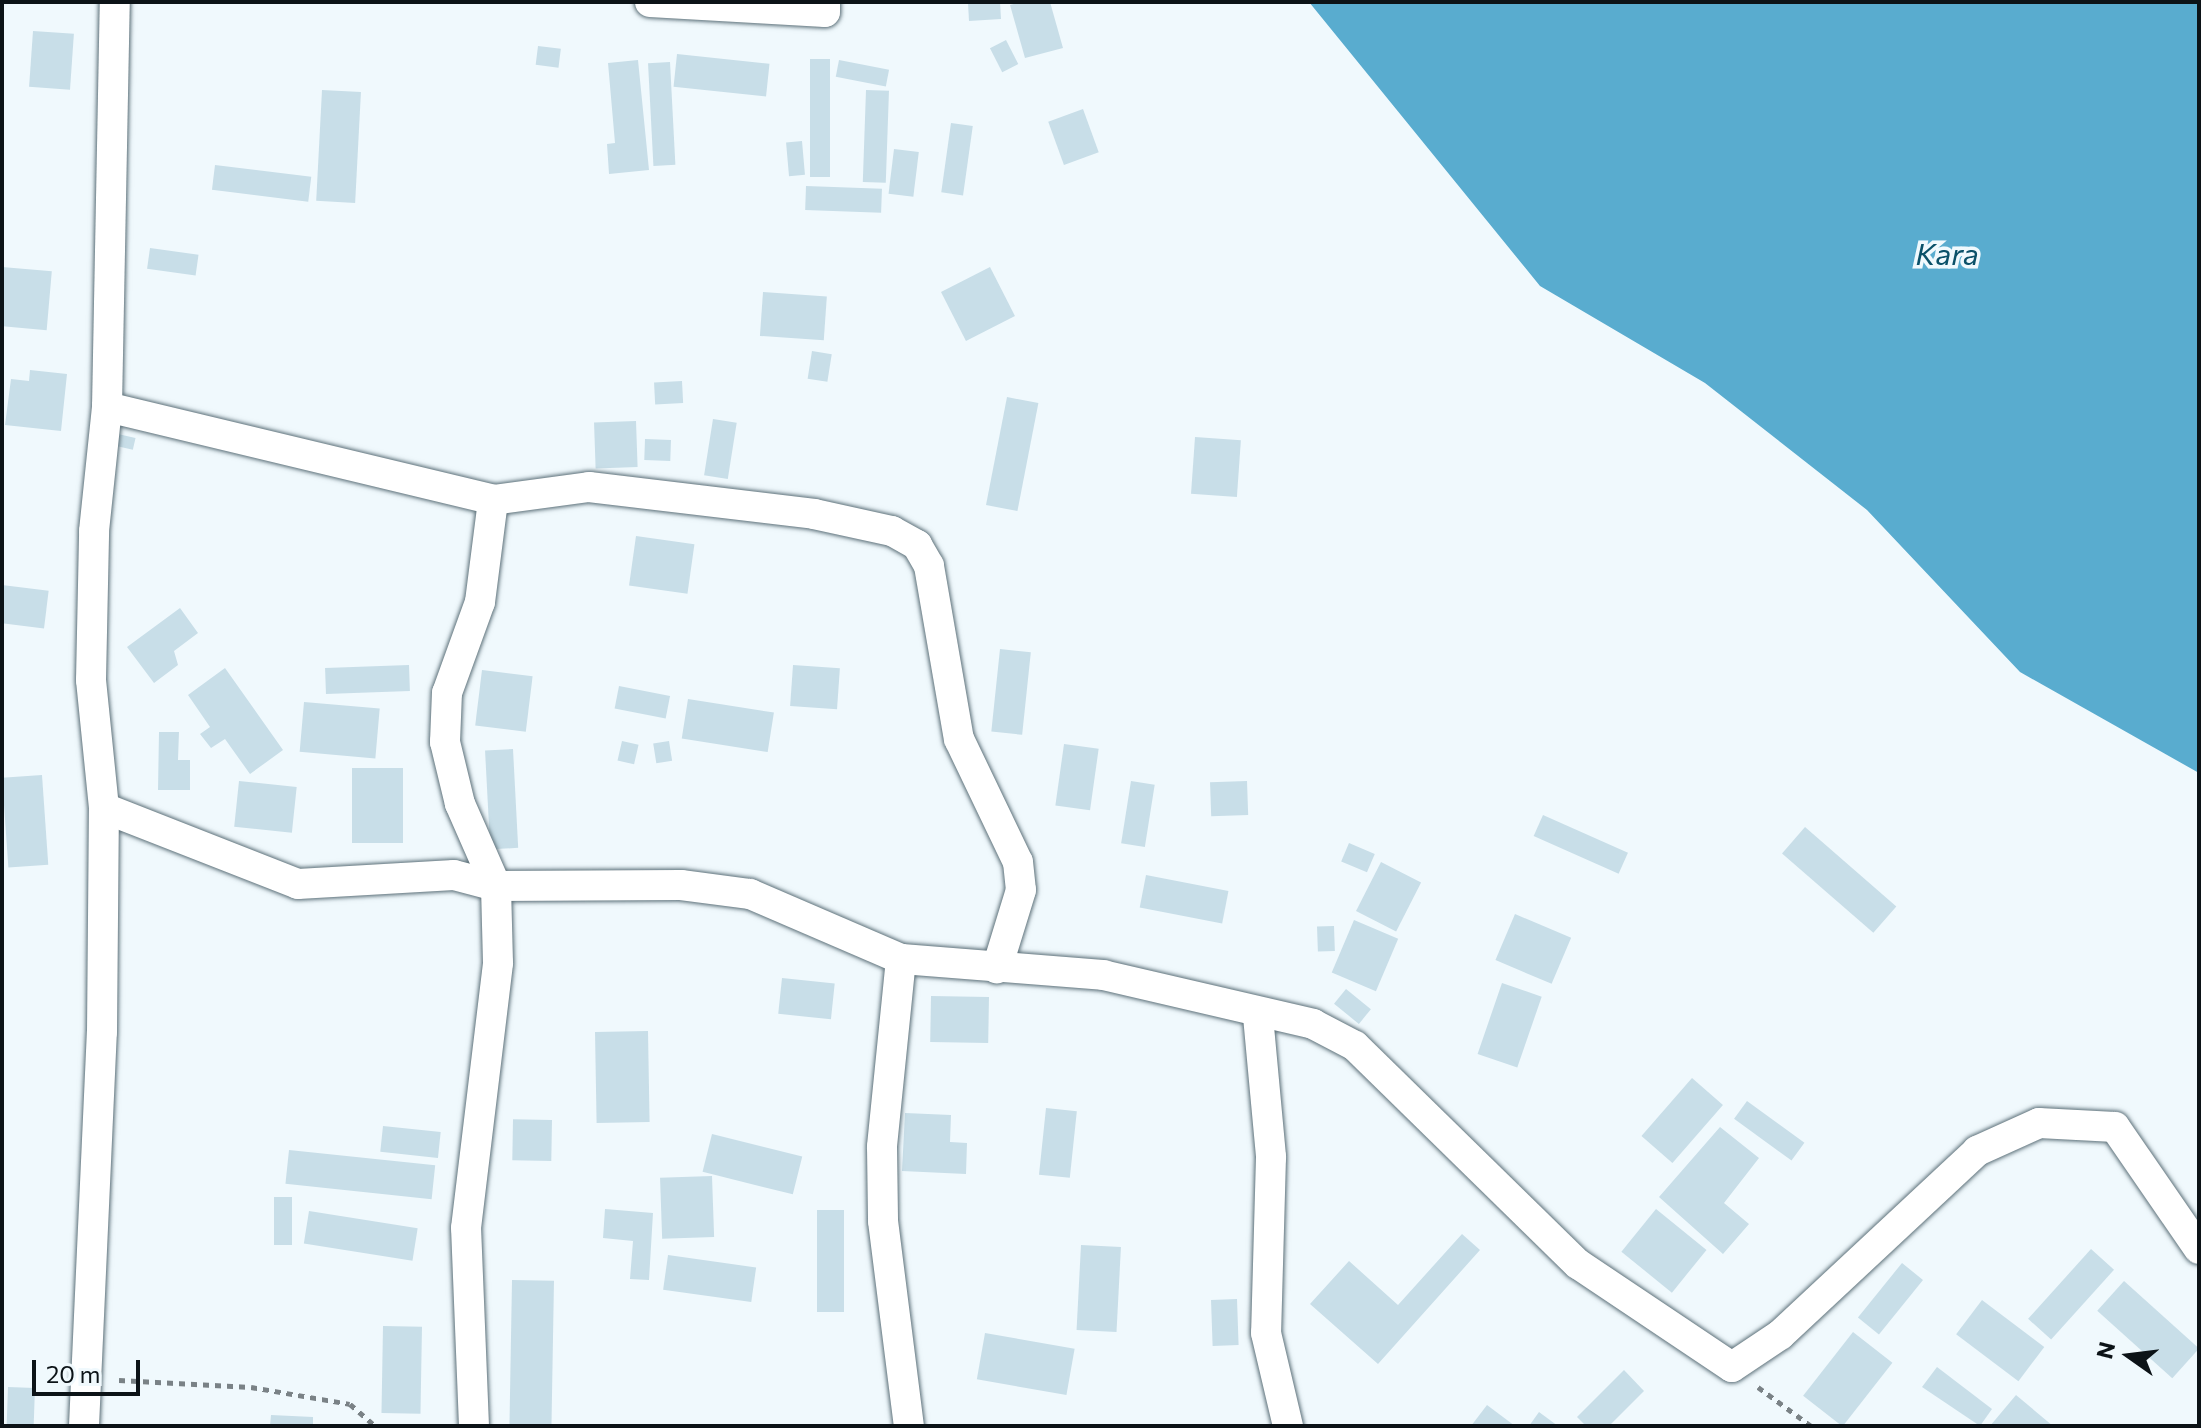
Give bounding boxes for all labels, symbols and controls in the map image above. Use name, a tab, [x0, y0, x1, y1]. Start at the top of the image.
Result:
water label: Kara	[1915, 235, 1979, 271]
north arrow	[2089, 1316, 2169, 1396]
text: N	[2090, 1339, 2120, 1361]
scale bar	[36, 1344, 144, 1394]
text: 20 m	[46, 1359, 100, 1388]

